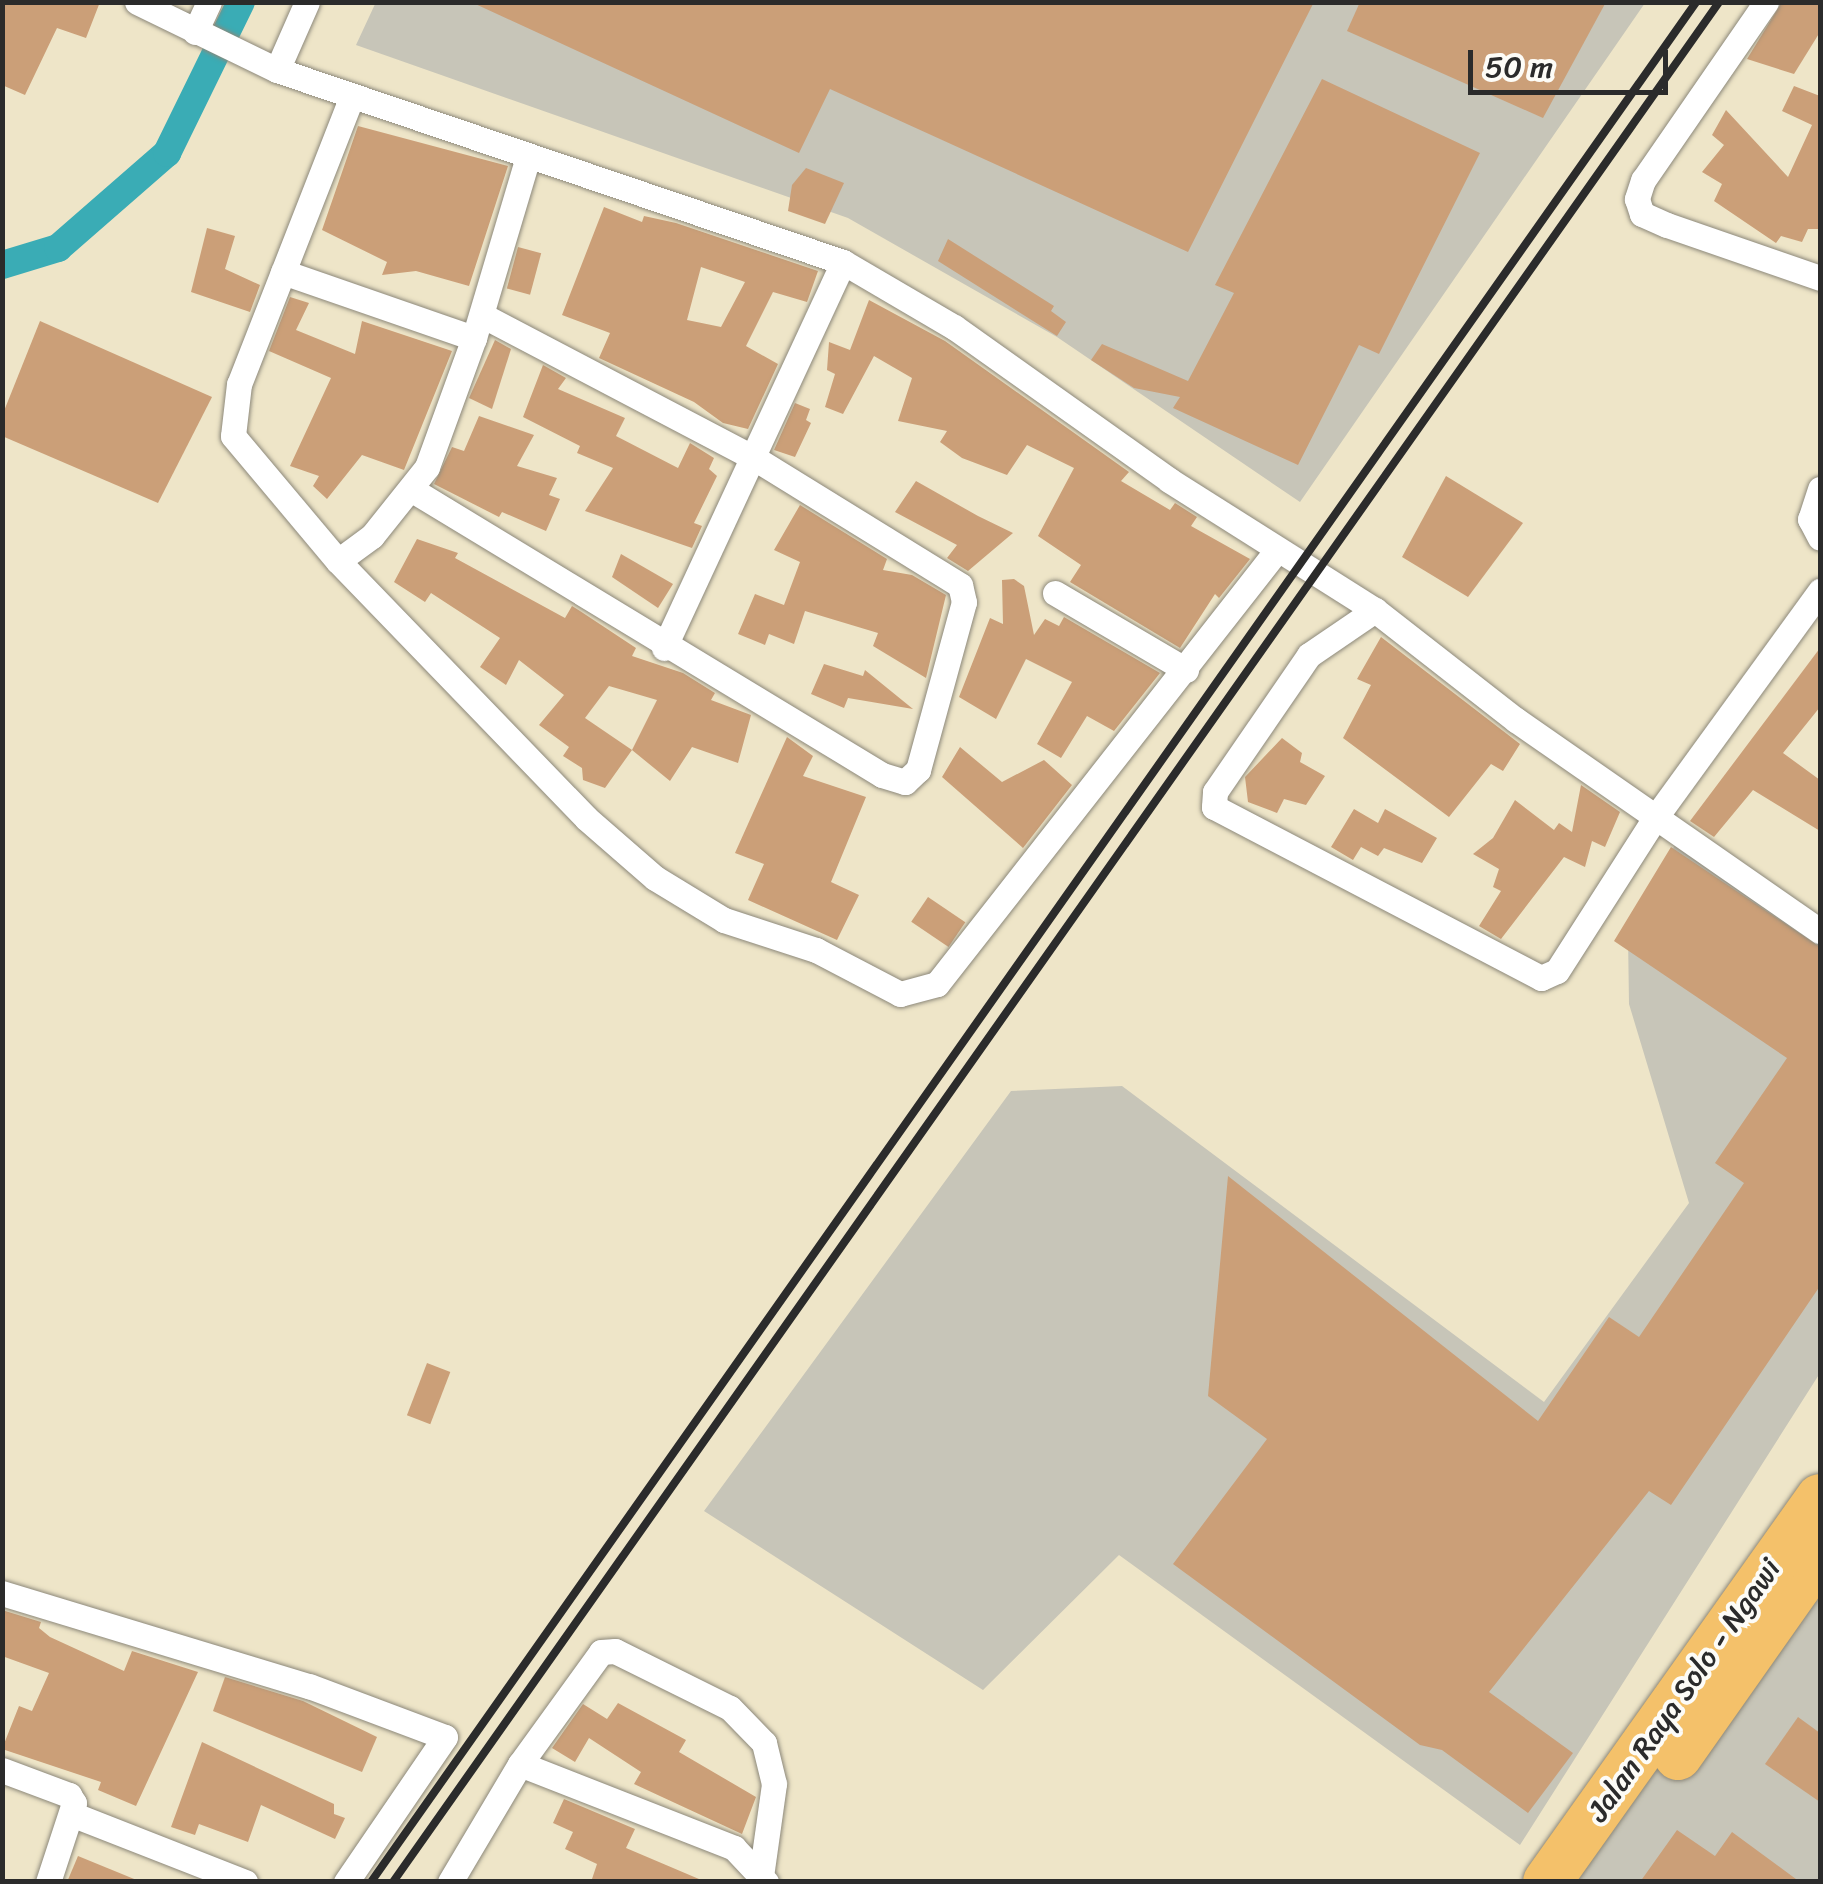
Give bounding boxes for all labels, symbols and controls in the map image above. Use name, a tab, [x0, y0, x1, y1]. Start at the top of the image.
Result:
scale bar	[1473, 30, 1673, 92]
text: 50 m	[1485, 40, 1553, 94]
street label: Jalan Raya Solo - Ngawi	[1579, 1550, 1789, 1830]

